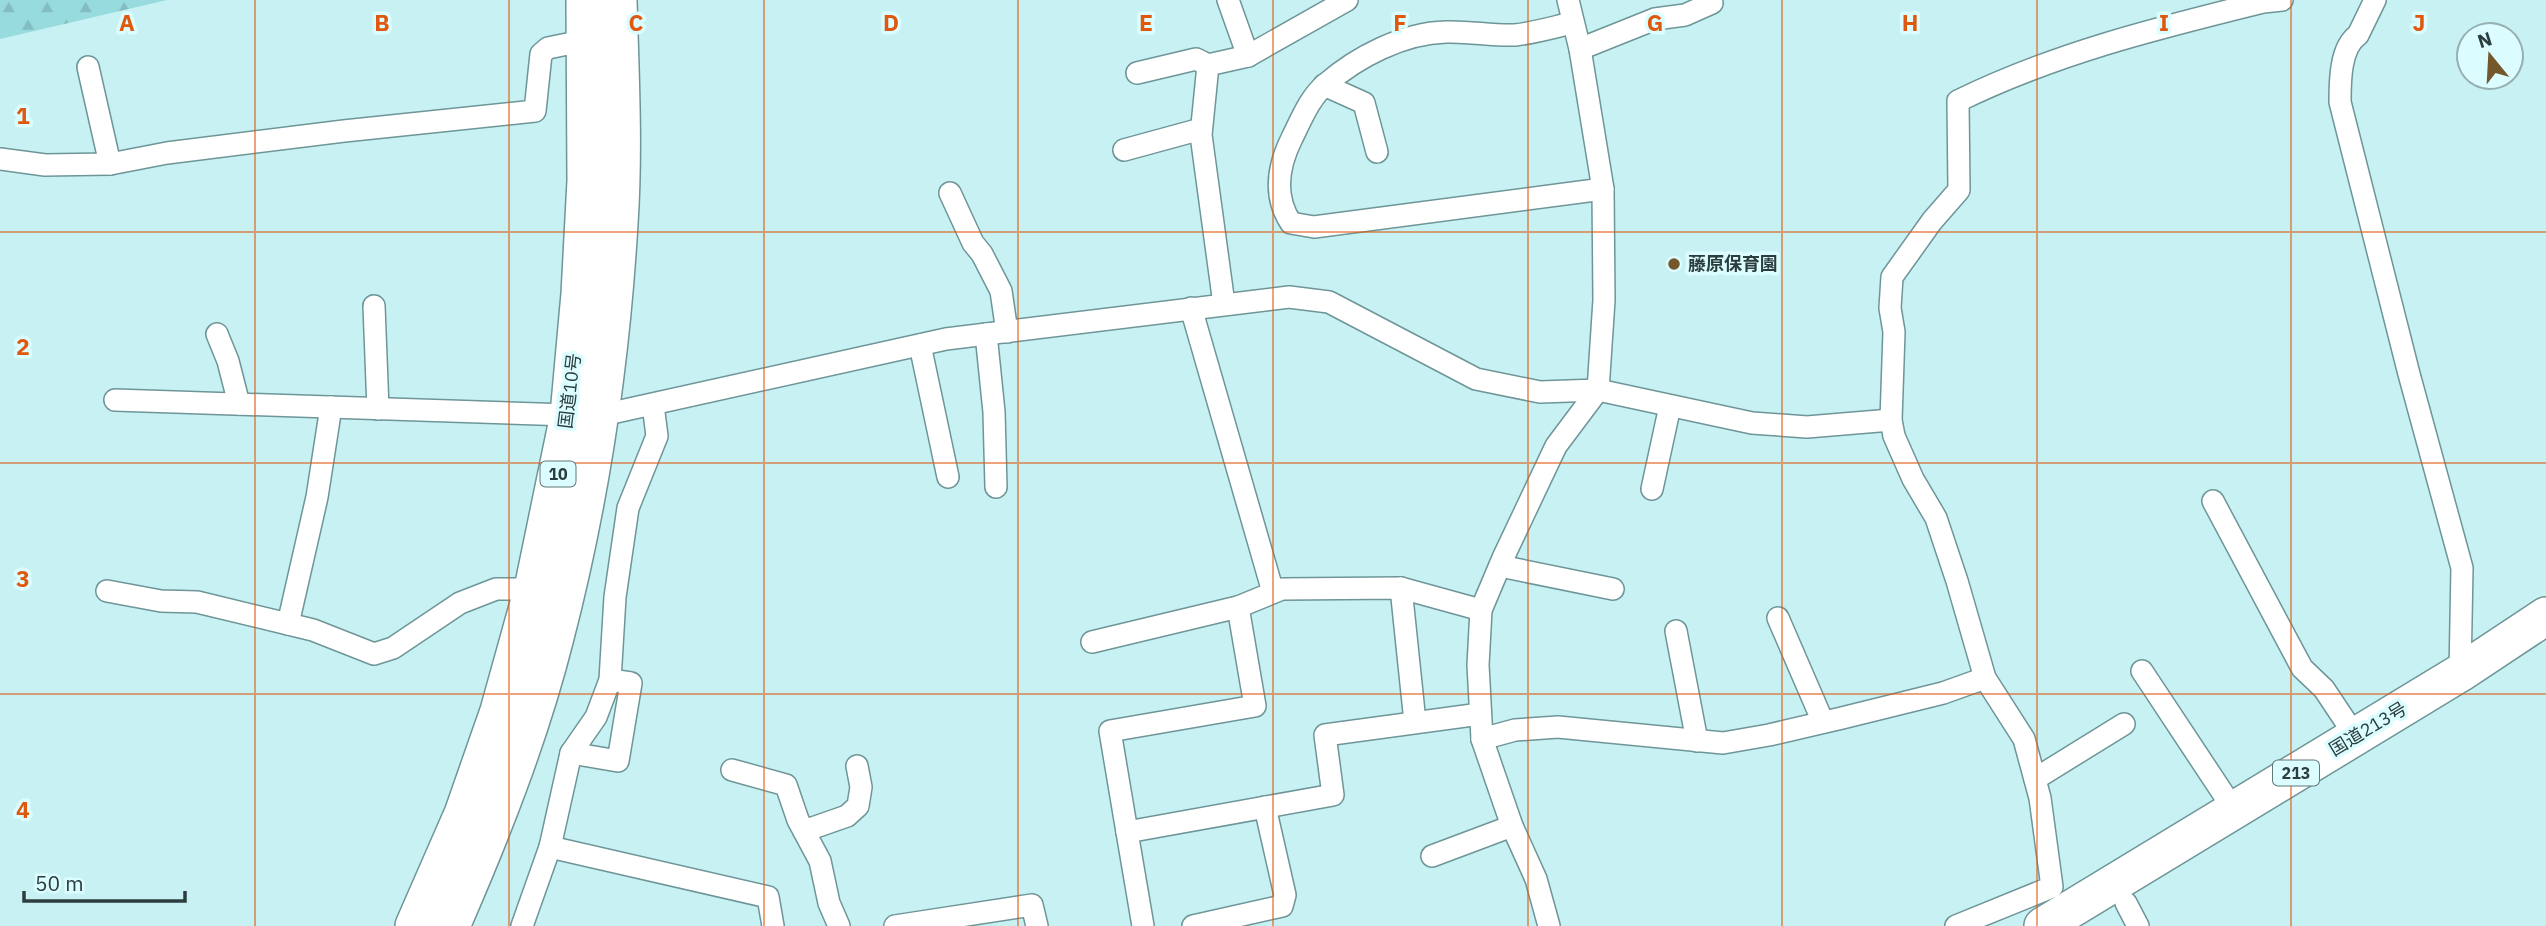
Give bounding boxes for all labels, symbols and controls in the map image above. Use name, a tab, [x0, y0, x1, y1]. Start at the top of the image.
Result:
text: A	[119, 7, 135, 37]
text: B	[374, 7, 390, 37]
text: C	[629, 7, 644, 37]
text: D	[883, 7, 899, 37]
text: E	[1139, 7, 1153, 37]
text: F	[1393, 7, 1407, 37]
text: G	[1647, 7, 1663, 37]
text: H	[1902, 7, 1918, 37]
text: I	[2159, 7, 2169, 37]
text: J	[2413, 7, 2425, 37]
north arrow	[2455, 21, 2525, 91]
text: N	[2474, 26, 2495, 53]
text: 1	[16, 100, 30, 130]
place label: 藤原保育園	[1688, 252, 1778, 275]
marker: 藤原保育園	[1666, 256, 1682, 272]
text: 2	[16, 331, 30, 361]
street label: 国道10号	[553, 352, 586, 430]
road number: 10	[540, 461, 576, 486]
text: 3	[16, 563, 30, 593]
street label: 国道213号	[2325, 696, 2411, 761]
road number: 213	[2273, 760, 2319, 786]
text: 4	[16, 794, 30, 824]
scale bar	[24, 860, 186, 904]
text: 50 m	[35, 869, 84, 897]

